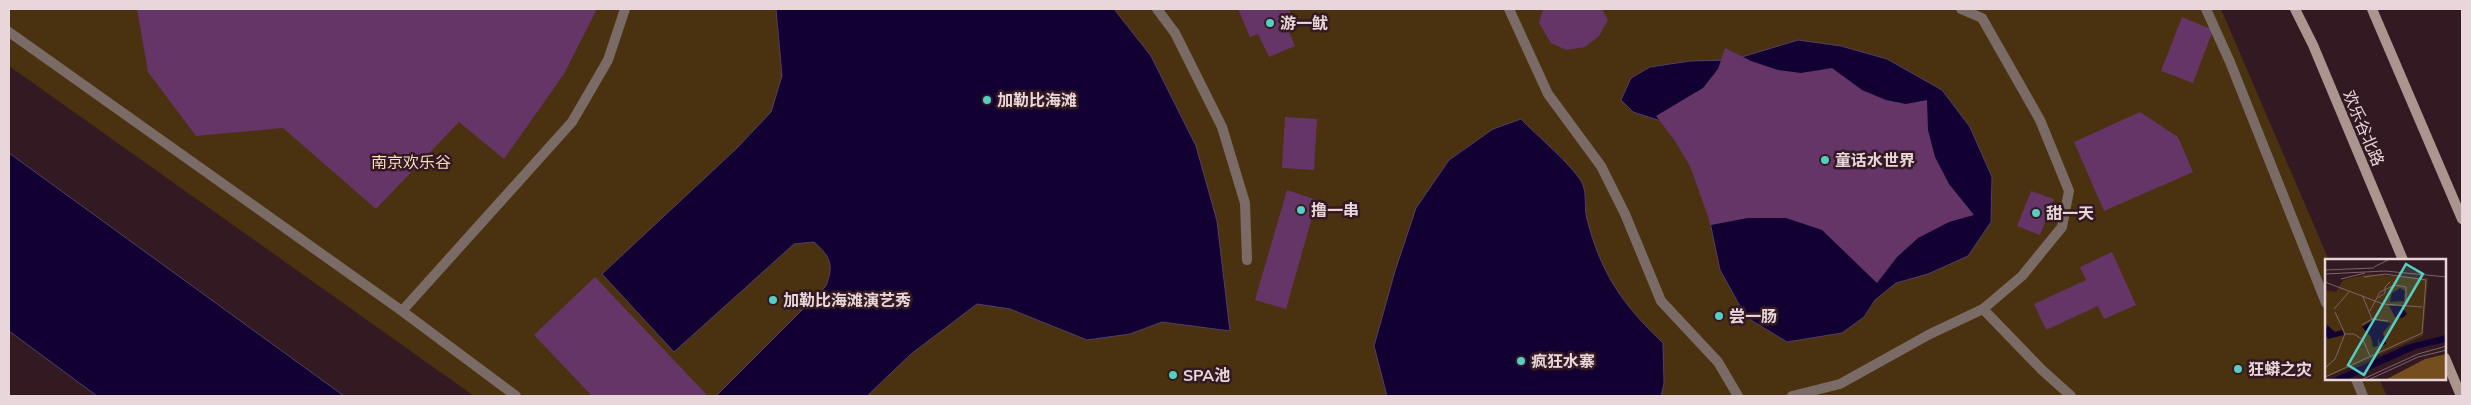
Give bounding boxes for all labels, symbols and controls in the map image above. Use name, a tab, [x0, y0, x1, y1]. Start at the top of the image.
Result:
place label: 游一鱿	[1280, 13, 1328, 35]
marker: 游一鱿	[1264, 17, 1276, 29]
street label: 欢乐谷北路	[2337, 87, 2389, 170]
place label: 加勒比海滩	[997, 90, 1077, 112]
marker: 加勒比海滩	[981, 94, 993, 106]
place label: 童话水世界	[1835, 150, 1915, 172]
park label: 南京欢乐谷	[371, 152, 451, 174]
marker: 童话水世界	[1819, 154, 1831, 166]
place label: 撸一串	[1311, 200, 1359, 222]
place label: 甜一天	[2046, 203, 2094, 225]
marker: 撸一串	[1295, 204, 1307, 216]
marker: 甜一天	[2030, 207, 2042, 219]
inset map	[2325, 259, 2446, 380]
place label: 加勒比海滩演艺秀	[783, 290, 911, 312]
marker: 加勒比海滩演艺秀	[767, 294, 779, 306]
place label: 尝一肠	[1729, 306, 1777, 328]
marker: 尝一肠	[1713, 310, 1725, 322]
place label: 疯狂水寨	[1531, 351, 1595, 373]
marker: 疯狂水寨	[1515, 355, 1527, 367]
place label: 狂蟒之灾	[2248, 359, 2312, 381]
marker: 狂蟒之灾	[2232, 363, 2244, 375]
place label: SPA池	[1183, 365, 1230, 387]
marker: SPA池	[1167, 369, 1179, 381]

